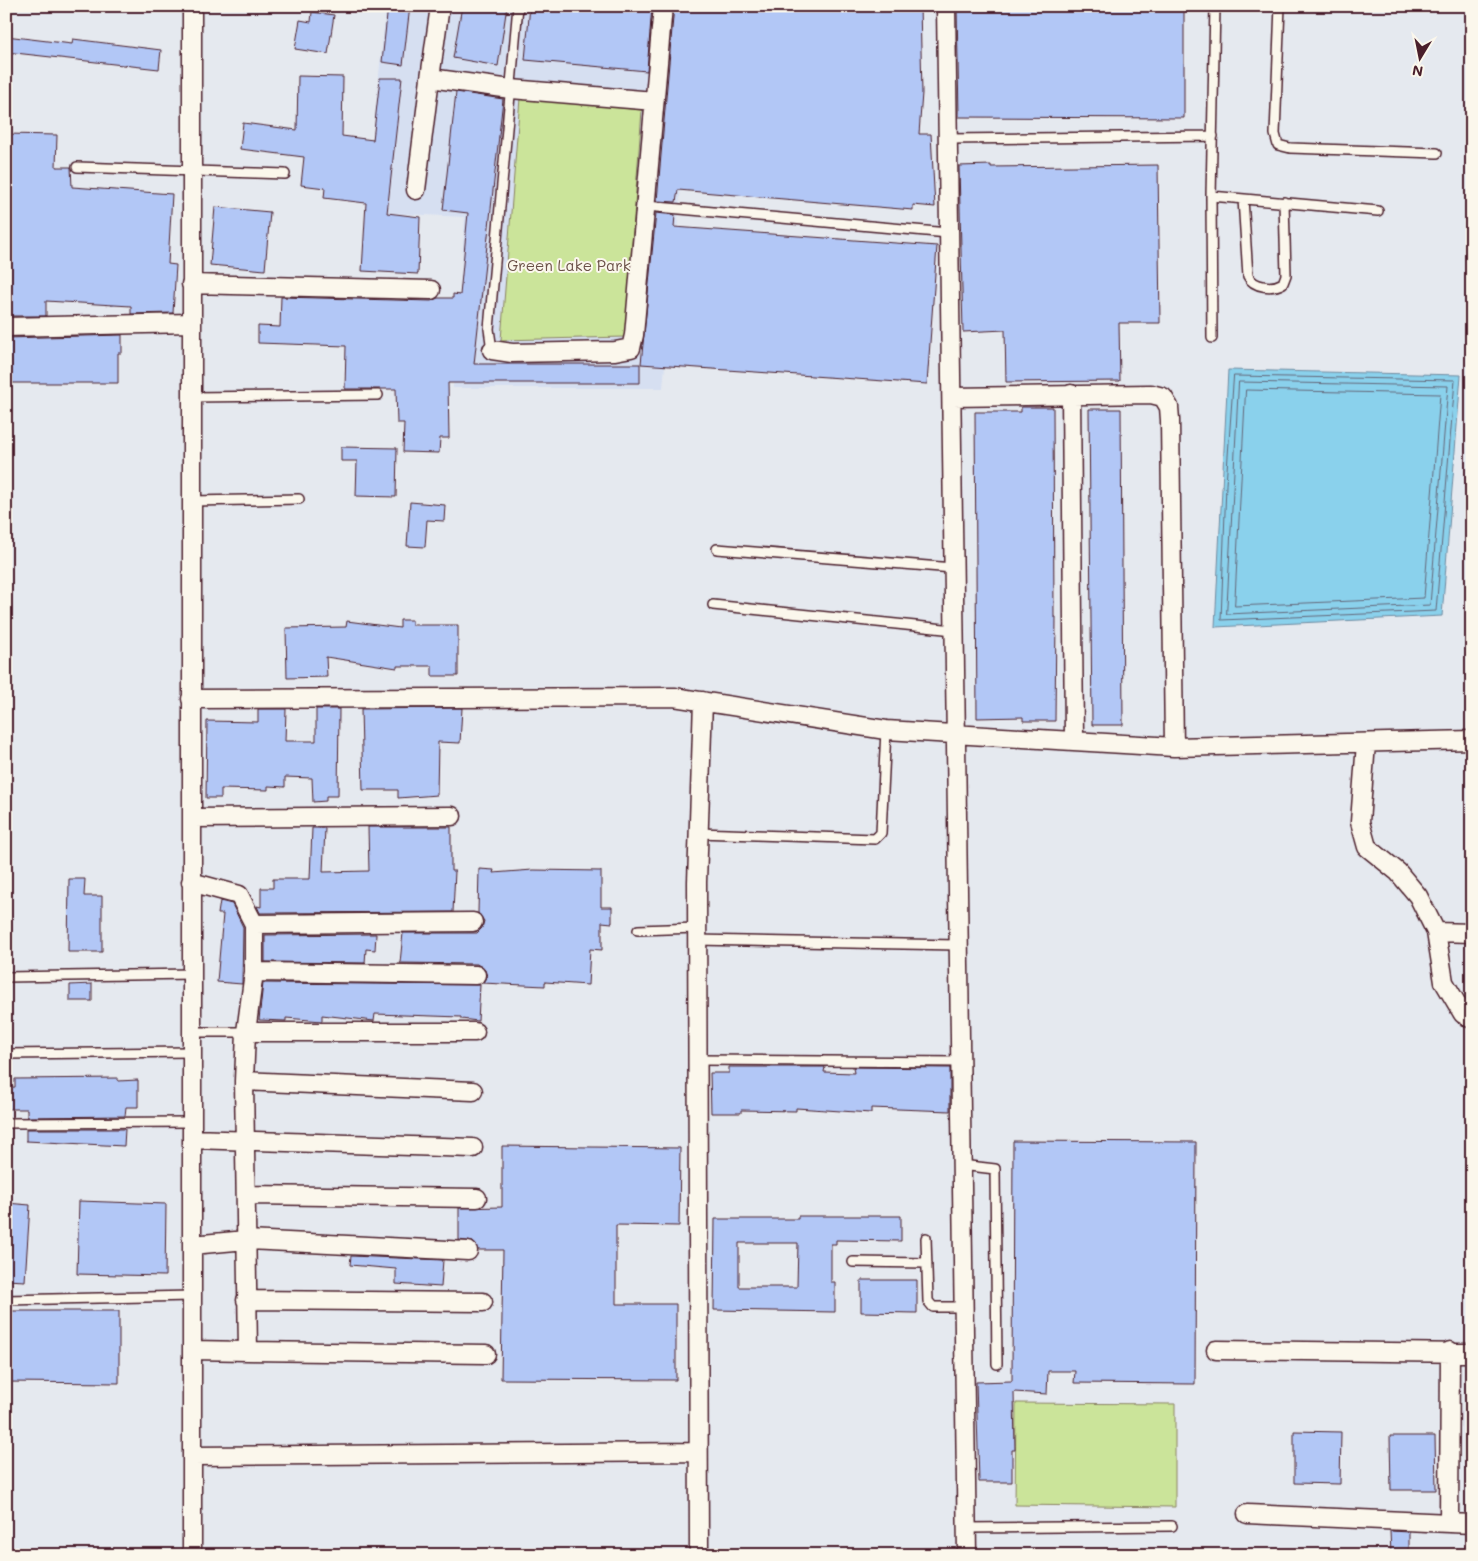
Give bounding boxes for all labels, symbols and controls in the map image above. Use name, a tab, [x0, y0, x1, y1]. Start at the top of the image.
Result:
north arrow	[1396, 32, 1446, 82]
text: N	[1411, 61, 1425, 82]
park label: Green Lake Park	[507, 255, 631, 275]

